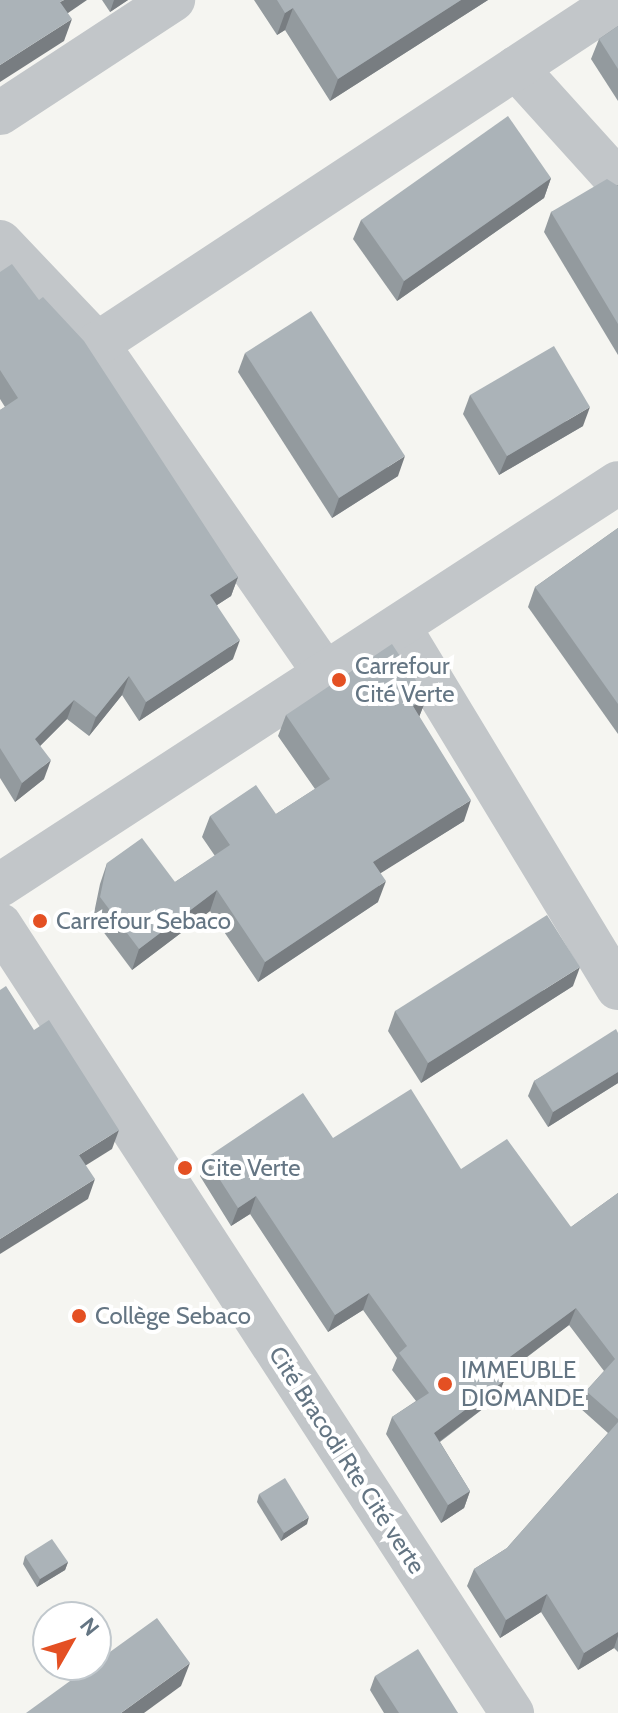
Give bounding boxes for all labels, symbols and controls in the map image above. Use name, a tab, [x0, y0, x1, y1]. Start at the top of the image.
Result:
place label: Carrefour Cité Verte	[355, 652, 455, 708]
marker: Carrefour Cité Verte	[330, 671, 348, 689]
place label: Carrefour Sebaco	[56, 907, 231, 935]
marker: Carrefour Sebaco	[31, 912, 49, 930]
place label: Cite Verte	[201, 1154, 301, 1182]
marker: Cite Verte	[176, 1159, 194, 1177]
place label: Collège Sebaco	[95, 1302, 251, 1330]
marker: Collège Sebaco	[70, 1307, 88, 1325]
street label: Cité Bracodi Rte Cité verte	[263, 1341, 431, 1579]
place label: IMMEUBLE DIOMANDE	[461, 1356, 585, 1412]
marker: IMMEUBLE DIOMANDE	[436, 1375, 454, 1393]
north arrow	[32, 1601, 112, 1681]
text: N	[74, 1612, 105, 1641]

